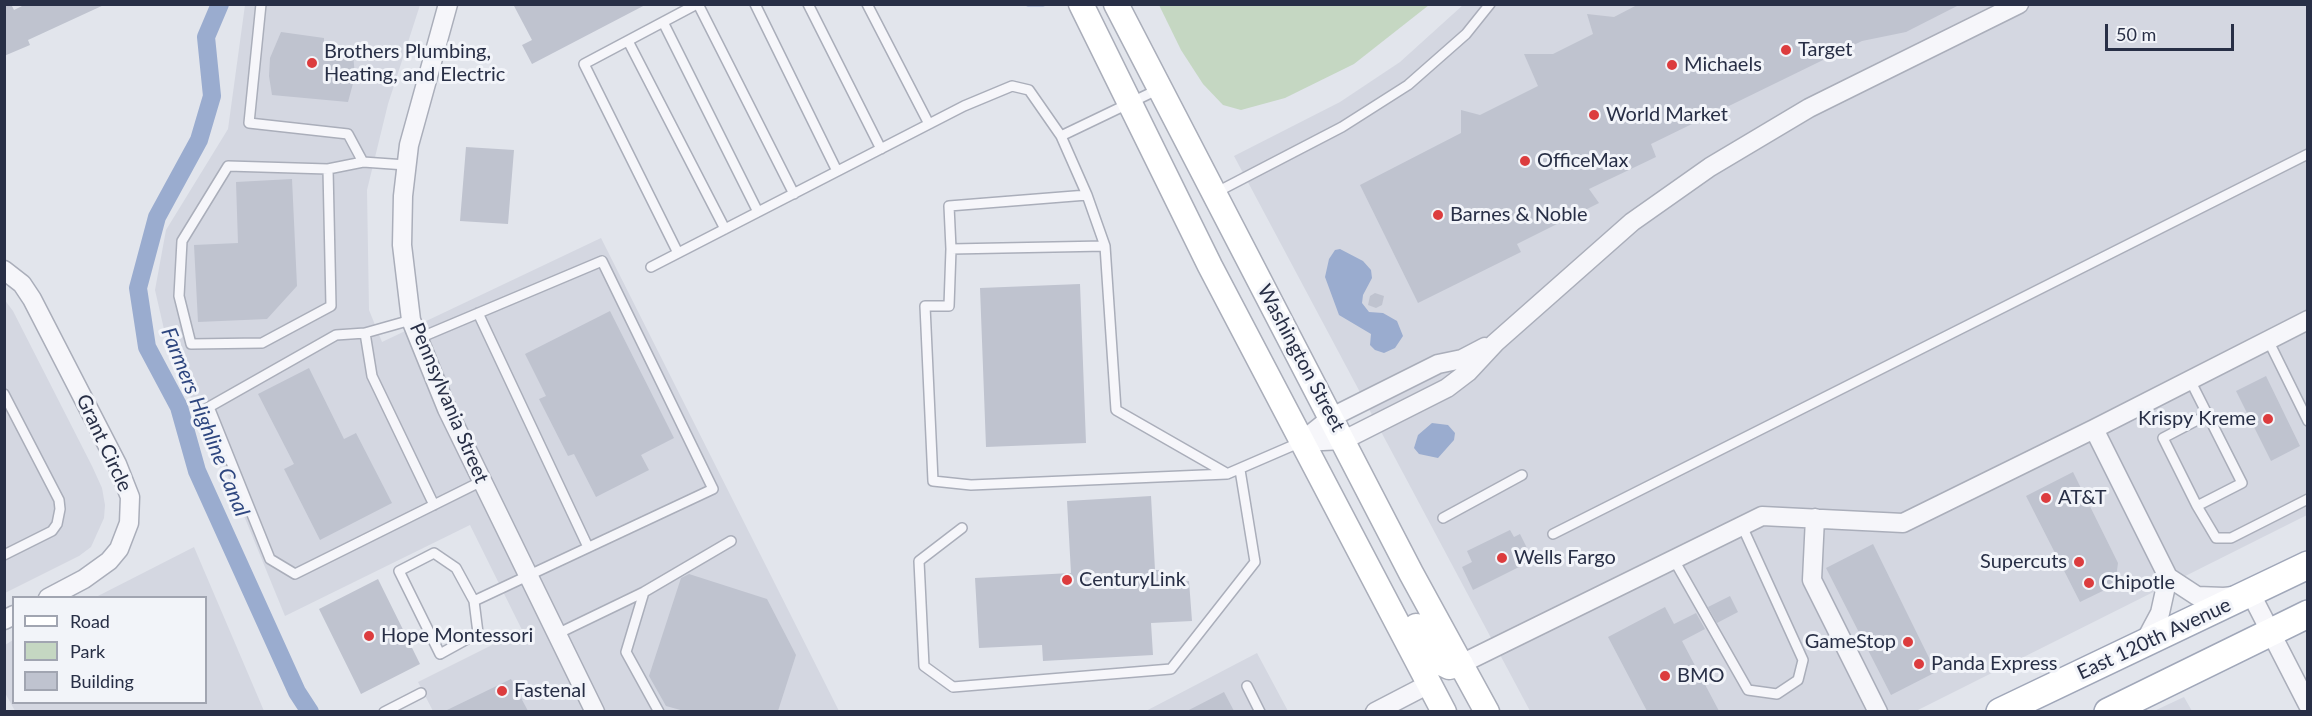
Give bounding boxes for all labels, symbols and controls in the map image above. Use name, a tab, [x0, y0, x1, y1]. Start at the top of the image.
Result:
scale bar	[2108, 12, 2237, 50]
text: 50 m	[2116, 23, 2156, 45]
place label: Target	[1798, 38, 1852, 62]
place label: Brothers Plumbing, Heating, and Electric	[324, 40, 505, 87]
marker: Target	[1779, 43, 1793, 57]
place label: Michaels	[1684, 53, 1762, 77]
marker: Brothers Plumbing, Heating, and Electric	[305, 56, 319, 70]
marker: Michaels	[1665, 58, 1679, 72]
place label: World Market	[1606, 103, 1728, 127]
marker: World Market	[1587, 108, 1601, 122]
place label: OfficeMax	[1537, 149, 1628, 173]
marker: OfficeMax	[1518, 154, 1532, 168]
place label: Barnes & Noble	[1450, 203, 1588, 227]
marker: Barnes & Noble	[1431, 208, 1445, 222]
street label: Washington Street	[1252, 280, 1350, 436]
street label: Pennsylvania Street	[404, 319, 494, 487]
water label: Farmers Highline Canal	[156, 324, 254, 520]
street label: Grant Circle	[71, 390, 137, 496]
place label: Krispy Kreme	[2138, 407, 2256, 431]
marker: Krispy Kreme	[2261, 412, 2275, 426]
place label: AT&T	[2058, 486, 2106, 510]
marker: AT&T	[2039, 491, 2053, 505]
place label: Wells Fargo	[1514, 546, 1616, 570]
place label: Supercuts	[1980, 550, 2067, 574]
marker: Wells Fargo	[1495, 551, 1509, 565]
marker: Supercuts	[2072, 555, 2086, 569]
place label: CenturyLink	[1079, 568, 1186, 592]
place label: Chipotle	[2101, 571, 2175, 595]
marker: CenturyLink	[1060, 573, 1074, 587]
marker: Chipotle	[2082, 576, 2096, 590]
street label: East 120th Avenue	[2073, 593, 2235, 685]
legend	[12, 596, 207, 704]
text: Road	[70, 610, 110, 632]
place label: Hope Montessori	[381, 624, 533, 648]
marker: Hope Montessori	[362, 629, 376, 643]
place label: GameStop	[1805, 630, 1896, 654]
marker: GameStop	[1901, 635, 1915, 649]
text: Park	[70, 640, 105, 662]
place label: Panda Express	[1931, 652, 2058, 676]
marker: Panda Express	[1912, 657, 1926, 671]
place label: BMO	[1677, 664, 1725, 688]
marker: BMO	[1658, 669, 1672, 683]
text: Building	[70, 670, 134, 692]
place label: Fastenal	[514, 679, 586, 703]
marker: Fastenal	[495, 684, 509, 698]

